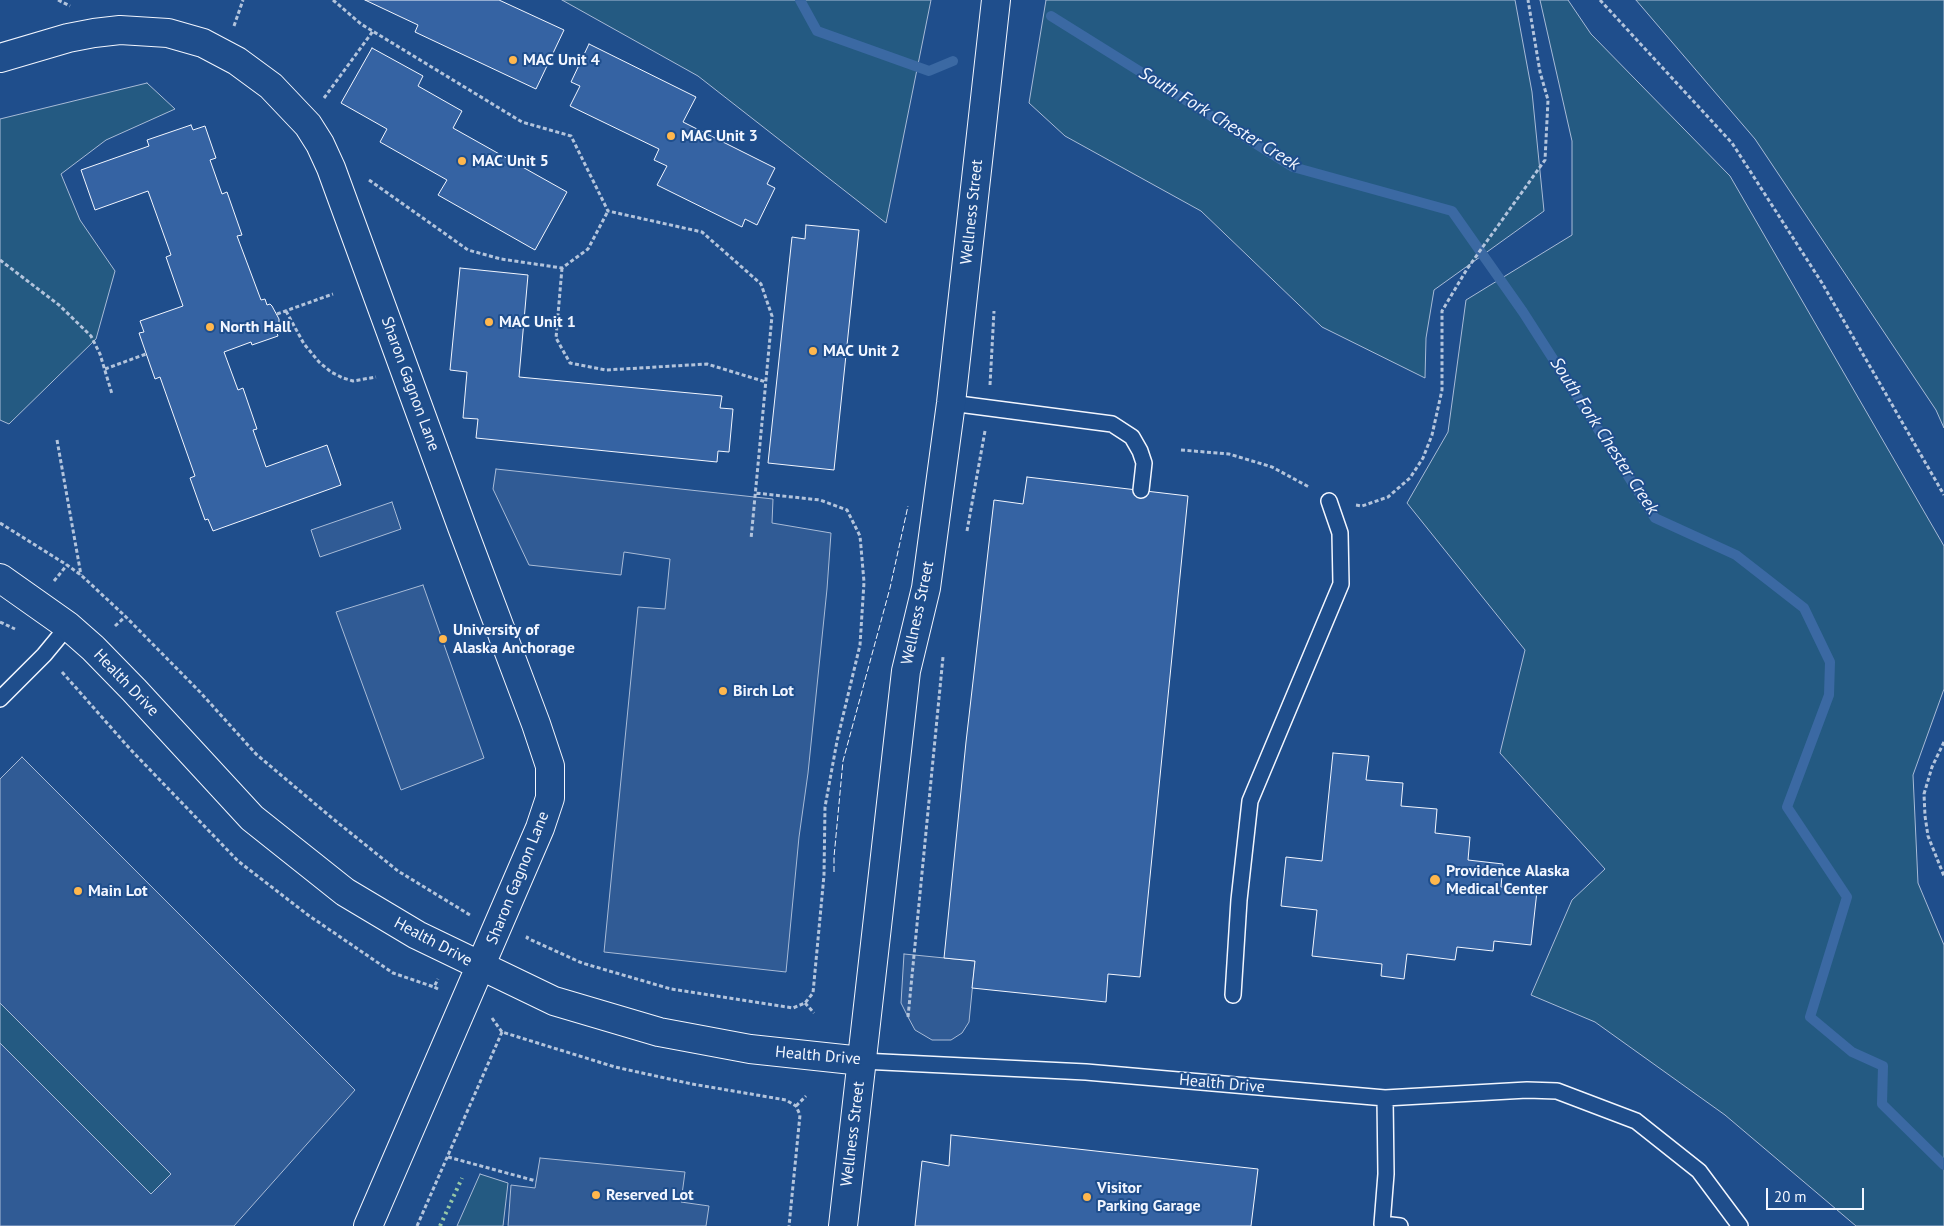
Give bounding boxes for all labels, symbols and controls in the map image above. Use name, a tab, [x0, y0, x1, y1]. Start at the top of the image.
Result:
place label: MAC Unit 4	[523, 50, 600, 70]
marker: MAC Unit 4	[507, 54, 519, 66]
water label: South Fork Chester Creek	[1135, 63, 1303, 175]
place label: MAC Unit 3	[681, 126, 758, 146]
marker: MAC Unit 3	[665, 130, 677, 142]
place label: MAC Unit 5	[472, 151, 549, 171]
marker: MAC Unit 5	[456, 155, 468, 167]
street label: Wellness Street	[957, 159, 987, 265]
place label: MAC Unit 1	[499, 312, 576, 332]
street label: Sharon Gagnon Lane	[377, 314, 443, 454]
marker: MAC Unit 1	[483, 316, 495, 328]
place label: North Hall	[220, 317, 291, 337]
marker: North Hall	[204, 321, 216, 333]
place label: MAC Unit 2	[823, 341, 900, 361]
marker: MAC Unit 2	[807, 345, 819, 357]
water label: South Fork Chester Creek	[1545, 353, 1663, 519]
street label: Wellness Street	[898, 559, 938, 667]
place label: University of Alaska Anchorage	[453, 620, 575, 658]
marker: University of Alaska Anchorage	[437, 633, 449, 645]
street label: Health Drive	[89, 645, 163, 721]
place label: Birch Lot	[733, 681, 794, 701]
marker: Birch Lot	[717, 685, 729, 697]
street label: Sharon Gagnon Lane	[483, 809, 553, 947]
place label: Providence Alaska Medical Center	[1446, 861, 1570, 899]
marker: Providence Alaska Medical Center	[1428, 873, 1442, 887]
place label: Main Lot	[88, 881, 148, 901]
marker: Main Lot	[72, 885, 84, 897]
street label: Health Drive	[391, 913, 475, 971]
street label: Health Drive	[774, 1043, 862, 1069]
street label: Health Drive	[1178, 1071, 1266, 1097]
street label: Wellness Street	[837, 1080, 869, 1188]
place label: Visitor Parking Garage	[1097, 1178, 1201, 1216]
scale bar	[1769, 1178, 1866, 1210]
place label: Reserved Lot	[606, 1185, 694, 1205]
text: 20 m	[1774, 1187, 1807, 1206]
marker: Reserved Lot	[590, 1189, 602, 1201]
marker: Visitor Parking Garage	[1081, 1191, 1093, 1203]

